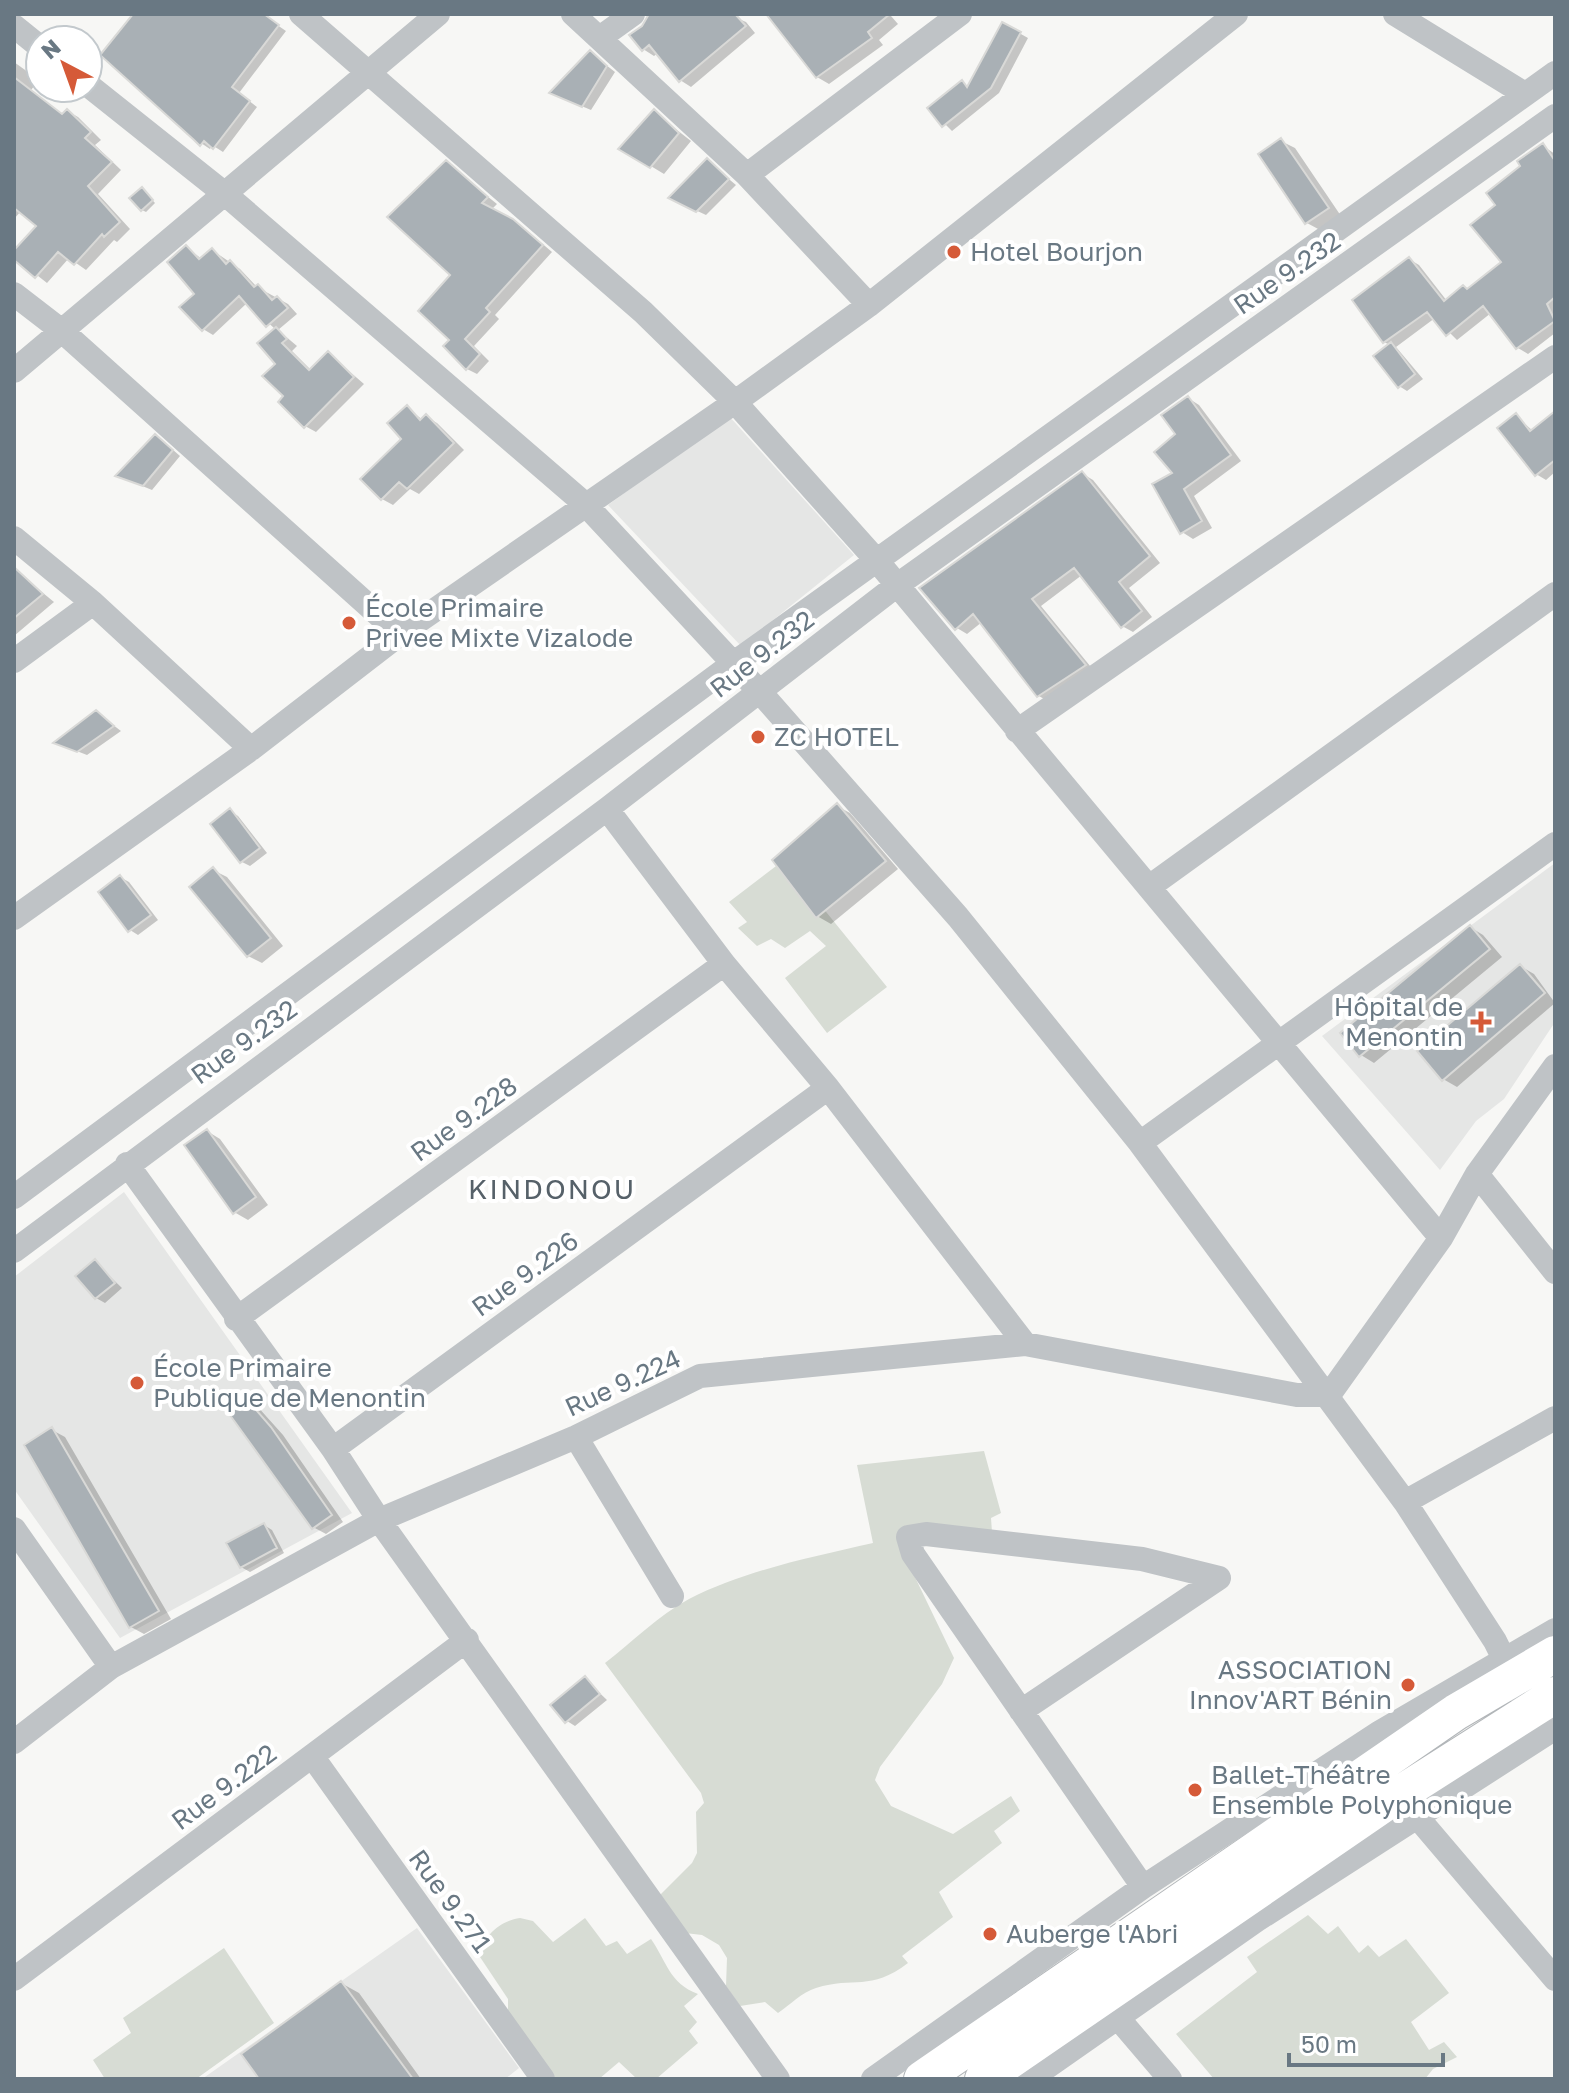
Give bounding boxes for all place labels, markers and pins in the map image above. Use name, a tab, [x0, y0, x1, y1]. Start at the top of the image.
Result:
place label: Hotel Bourjon	[970, 236, 1143, 267]
marker: Hotel Bourjon	[945, 243, 963, 261]
place label: École Primaire Privee Mixte Vizalode	[365, 592, 633, 653]
marker: École Primaire Privee Mixte Vizalode	[340, 614, 358, 632]
place label: ZC HOTEL	[774, 721, 899, 752]
marker: ZC HOTEL	[749, 728, 767, 746]
place label: Hôpital de Menontin	[1334, 991, 1463, 1052]
marker: Hôpital de Menontin	[1470, 1011, 1492, 1033]
place label: École Primaire Publique de Menontin	[153, 1352, 426, 1413]
marker: École Primaire Publique de Menontin	[128, 1374, 146, 1392]
place label: ASSOCIATION Innov'ART Bénin	[1189, 1654, 1392, 1715]
marker: ASSOCIATION Innov'ART Bénin	[1399, 1676, 1417, 1694]
place label: Ballet-Théâtre Ensemble Polyphonique	[1211, 1759, 1512, 1820]
marker: Ballet-Théâtre Ensemble Polyphonique	[1186, 1781, 1204, 1799]
place label: Auberge l'Abri	[1006, 1918, 1179, 1949]
marker: Auberge l'Abri	[981, 1925, 999, 1943]

